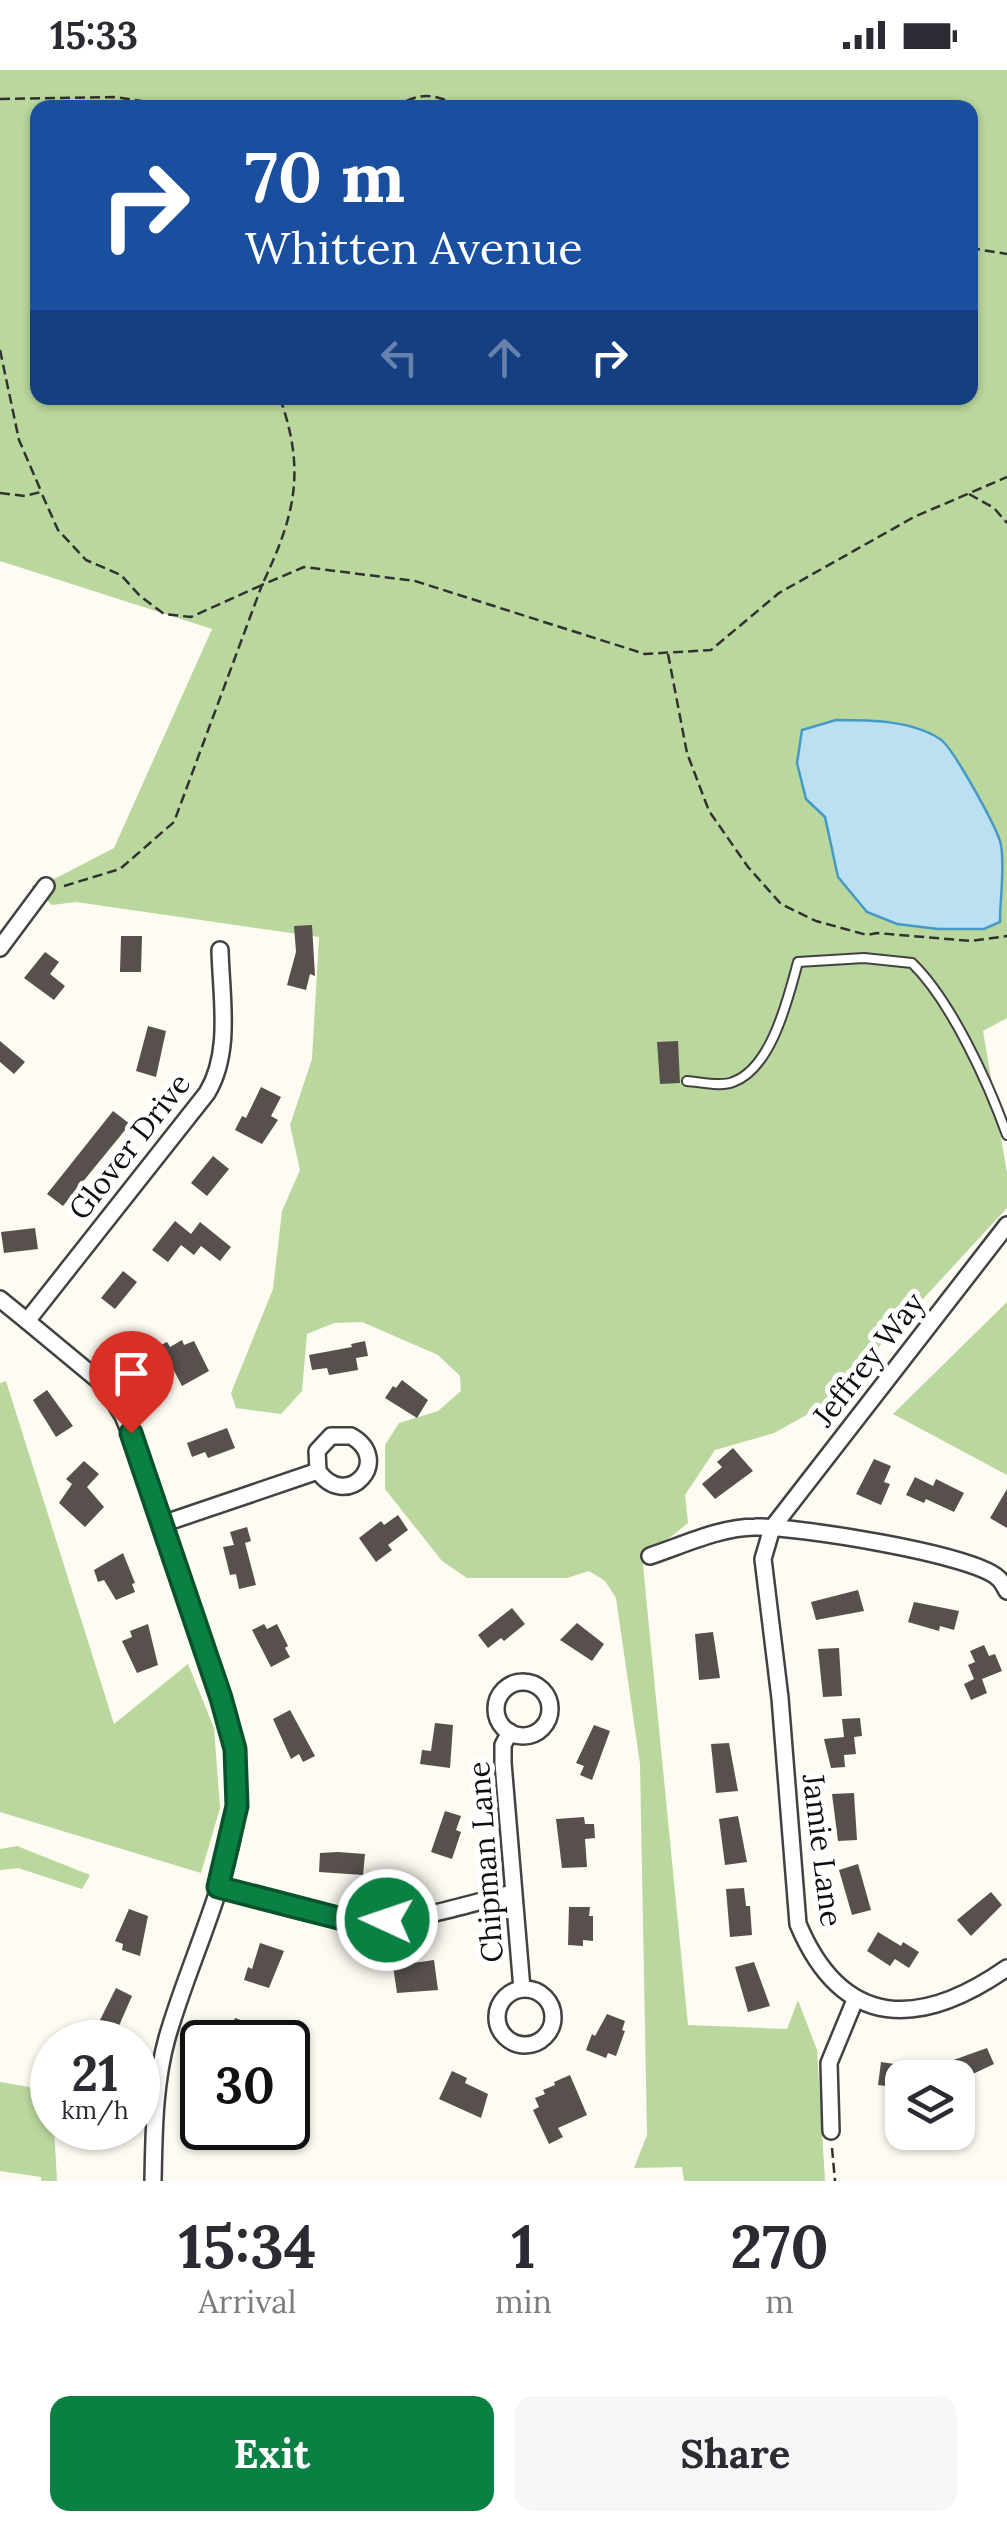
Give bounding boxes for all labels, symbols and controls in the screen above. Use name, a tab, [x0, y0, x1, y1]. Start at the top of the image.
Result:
text: 15:33	[50, 11, 138, 59]
text: 70 m	[245, 132, 405, 221]
icon: right	[80, 140, 210, 270]
text: Whitten Avenue	[245, 219, 583, 276]
icon: left	[372, 330, 427, 385]
icon: ahead	[477, 330, 532, 385]
icon: right	[582, 330, 637, 385]
street label: Glover Drive	[60, 1065, 198, 1227]
street label: Jeffrey Way	[803, 1284, 933, 1435]
pin	[89, 1331, 174, 1434]
icon: arrive	[104, 1346, 159, 1401]
street label: Chipman Lane	[459, 1760, 511, 1964]
street label: Jamie Lane	[795, 1770, 851, 1929]
position arrow	[335, 1868, 439, 1972]
speed limit sign: 30	[180, 2020, 310, 2150]
text: 21	[72, 2041, 118, 2105]
map controls	[885, 2060, 975, 2150]
button: layers	[885, 2060, 975, 2150]
text: km/h	[61, 2094, 129, 2126]
text: 15:34	[178, 2208, 317, 2284]
text: 1	[511, 2208, 536, 2284]
text: 270	[730, 2208, 829, 2284]
text: Arrival	[199, 2281, 296, 2322]
text: min	[495, 2281, 552, 2322]
text: m	[765, 2281, 794, 2322]
button: Exit	[50, 2396, 494, 2511]
button: Share	[514, 2396, 957, 2511]

